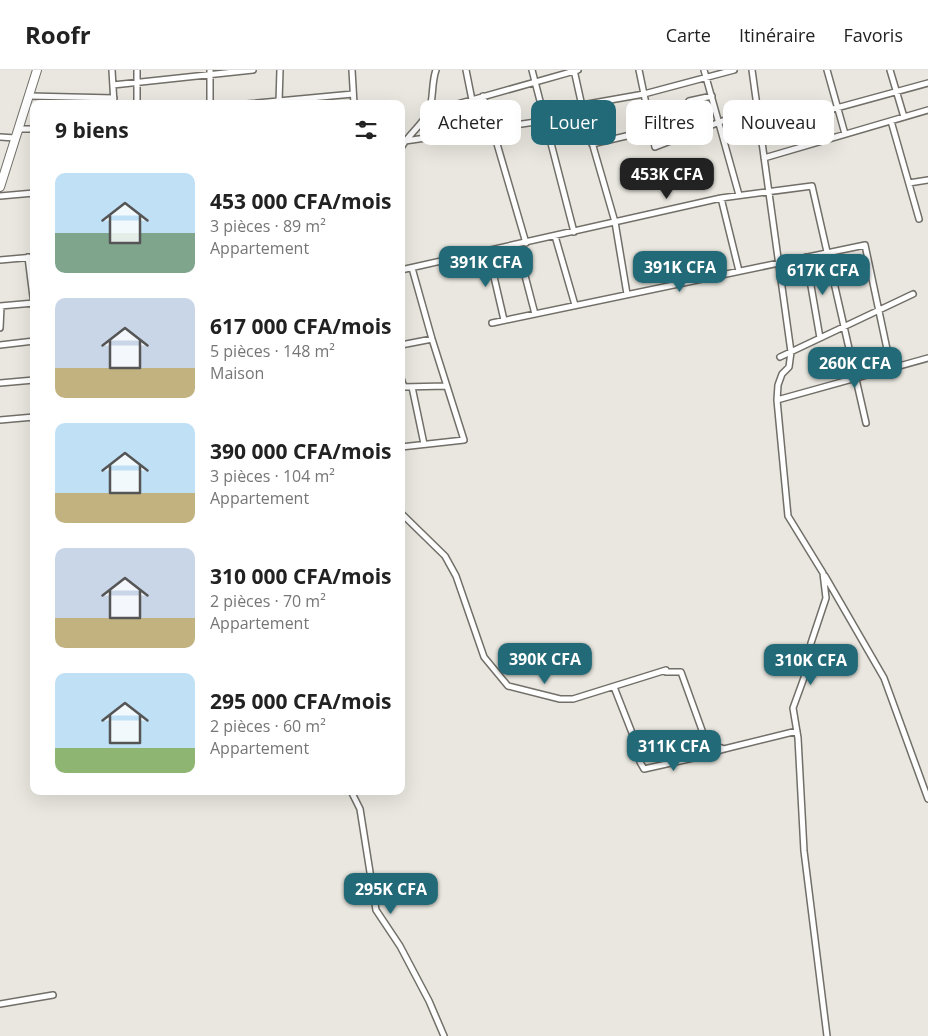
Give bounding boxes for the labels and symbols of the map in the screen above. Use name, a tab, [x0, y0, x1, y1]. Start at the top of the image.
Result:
pin: 453K CFA	[615, 158, 719, 200]
pin: 391K CFA	[434, 246, 538, 288]
pin: 391K CFA	[628, 250, 732, 293]
pin: 617K CFA	[771, 254, 875, 296]
pin: 260K CFA	[803, 346, 907, 389]
pin: 390K CFA	[493, 642, 597, 685]
pin: 310K CFA	[759, 644, 863, 686]
pin: 311K CFA	[622, 730, 726, 772]
pin: 295K CFA	[339, 872, 443, 915]

